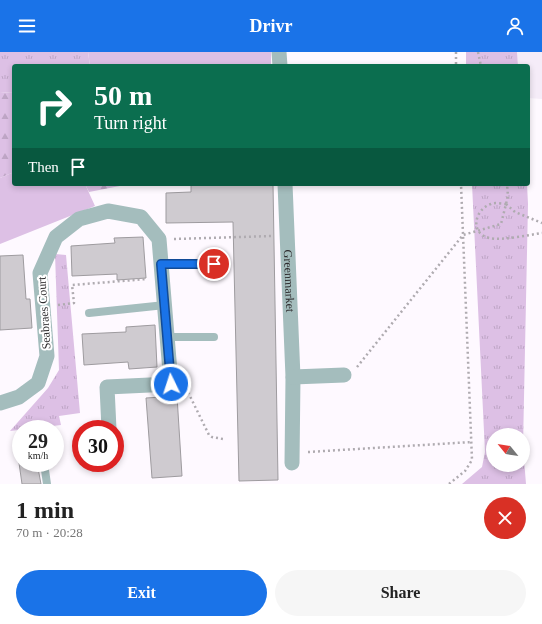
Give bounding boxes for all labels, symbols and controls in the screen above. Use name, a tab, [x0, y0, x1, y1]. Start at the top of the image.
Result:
icon: menu	[16, 15, 38, 37]
icon: person	[504, 15, 526, 37]
text: Drivr	[250, 16, 292, 36]
icon: right	[28, 80, 80, 132]
text: 50 m	[94, 80, 152, 111]
text: Turn right	[94, 113, 167, 133]
icon: arrive	[67, 156, 89, 178]
text: Then	[28, 159, 59, 175]
pin	[197, 247, 231, 281]
street label: Greenmarket	[281, 249, 297, 313]
icon: arrive	[203, 253, 225, 275]
street label: Seabraes Court	[34, 275, 54, 350]
position arrow	[150, 363, 192, 405]
speed limit sign: 30	[72, 420, 124, 472]
north arrow	[486, 428, 530, 472]
map controls	[486, 428, 530, 472]
text: 29	[28, 430, 48, 452]
text: km/h	[28, 450, 48, 461]
text: 1 min	[16, 497, 74, 523]
button: close	[484, 497, 526, 539]
text: 70 m · 20:28	[16, 525, 83, 540]
button: Exit	[16, 570, 267, 616]
button: Share	[275, 570, 526, 616]

